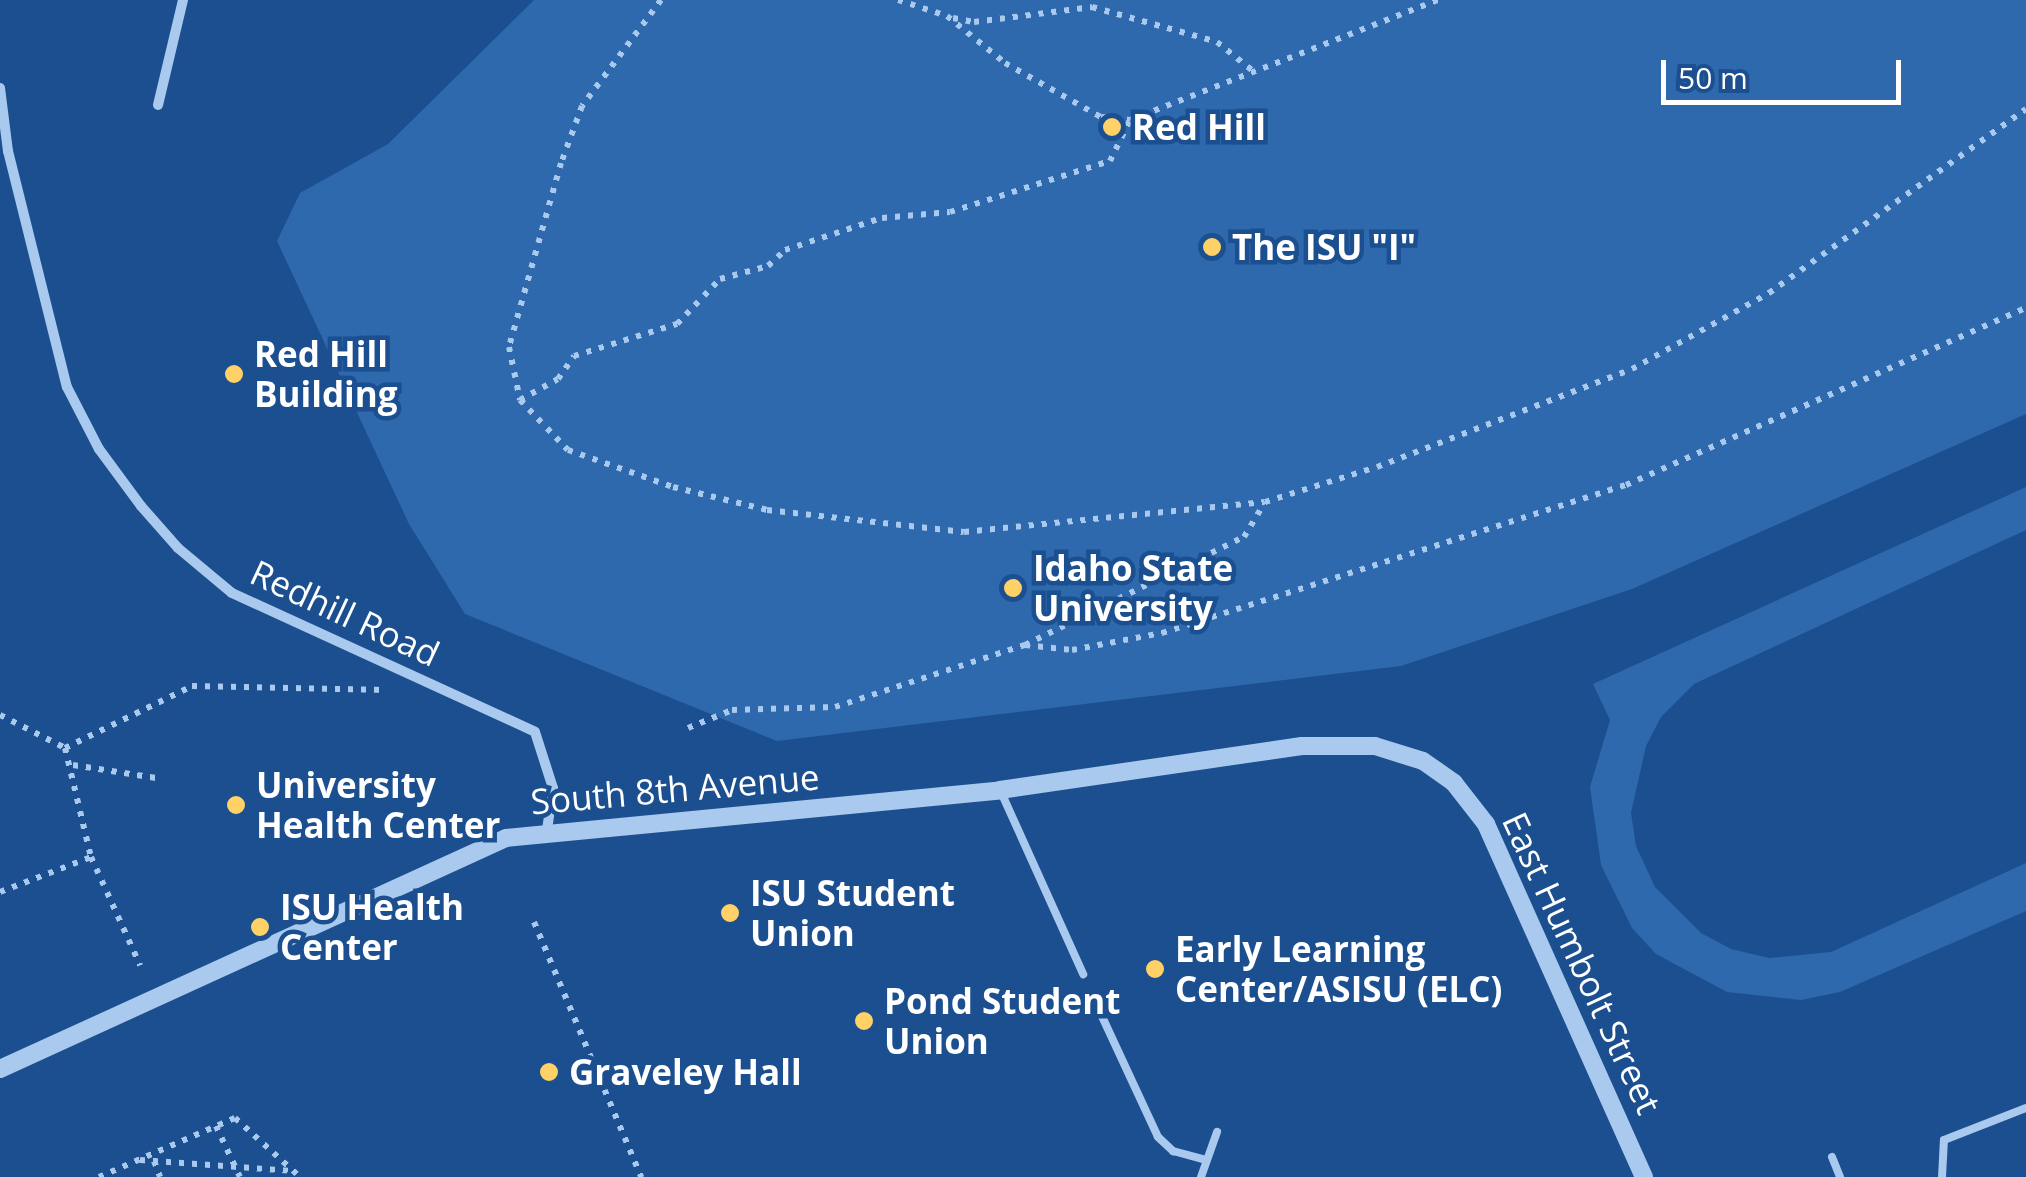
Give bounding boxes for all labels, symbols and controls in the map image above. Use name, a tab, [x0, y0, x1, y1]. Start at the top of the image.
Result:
scale bar	[1666, 40, 1906, 102]
text: 50 m	[1678, 57, 1748, 98]
place label: Red Hill	[1132, 106, 1266, 148]
marker: Red Hill	[1101, 116, 1123, 138]
place label: The ISU "I"	[1232, 226, 1416, 268]
marker: The ISU "I"	[1201, 236, 1223, 258]
place label: Red Hill Building	[254, 333, 397, 415]
marker: Red Hill Building	[223, 363, 245, 385]
place label: Idaho State University	[1033, 547, 1233, 629]
street label: Redhill Road	[244, 551, 446, 675]
marker: Idaho State University	[1002, 577, 1024, 599]
street label: South 8th Avenue	[529, 755, 821, 823]
place label: University Health Center	[256, 764, 500, 846]
marker: University Health Center	[225, 794, 247, 816]
street label: East Humbolt Street	[1494, 806, 1670, 1120]
place label: ISU Student Union	[750, 872, 955, 954]
place label: ISU Health Center	[280, 886, 464, 968]
marker: ISU Student Union	[719, 902, 741, 924]
marker: ISU Health Center	[249, 916, 271, 938]
place label: Early Learning Center/ASISU (ELC)	[1175, 928, 1502, 1010]
marker: Early Learning Center/ASISU (ELC)	[1144, 958, 1166, 980]
place label: Pond Student Union	[884, 980, 1120, 1062]
marker: Pond Student Union	[853, 1010, 875, 1032]
place label: Graveley Hall	[569, 1051, 802, 1093]
marker: Graveley Hall	[538, 1061, 560, 1083]

